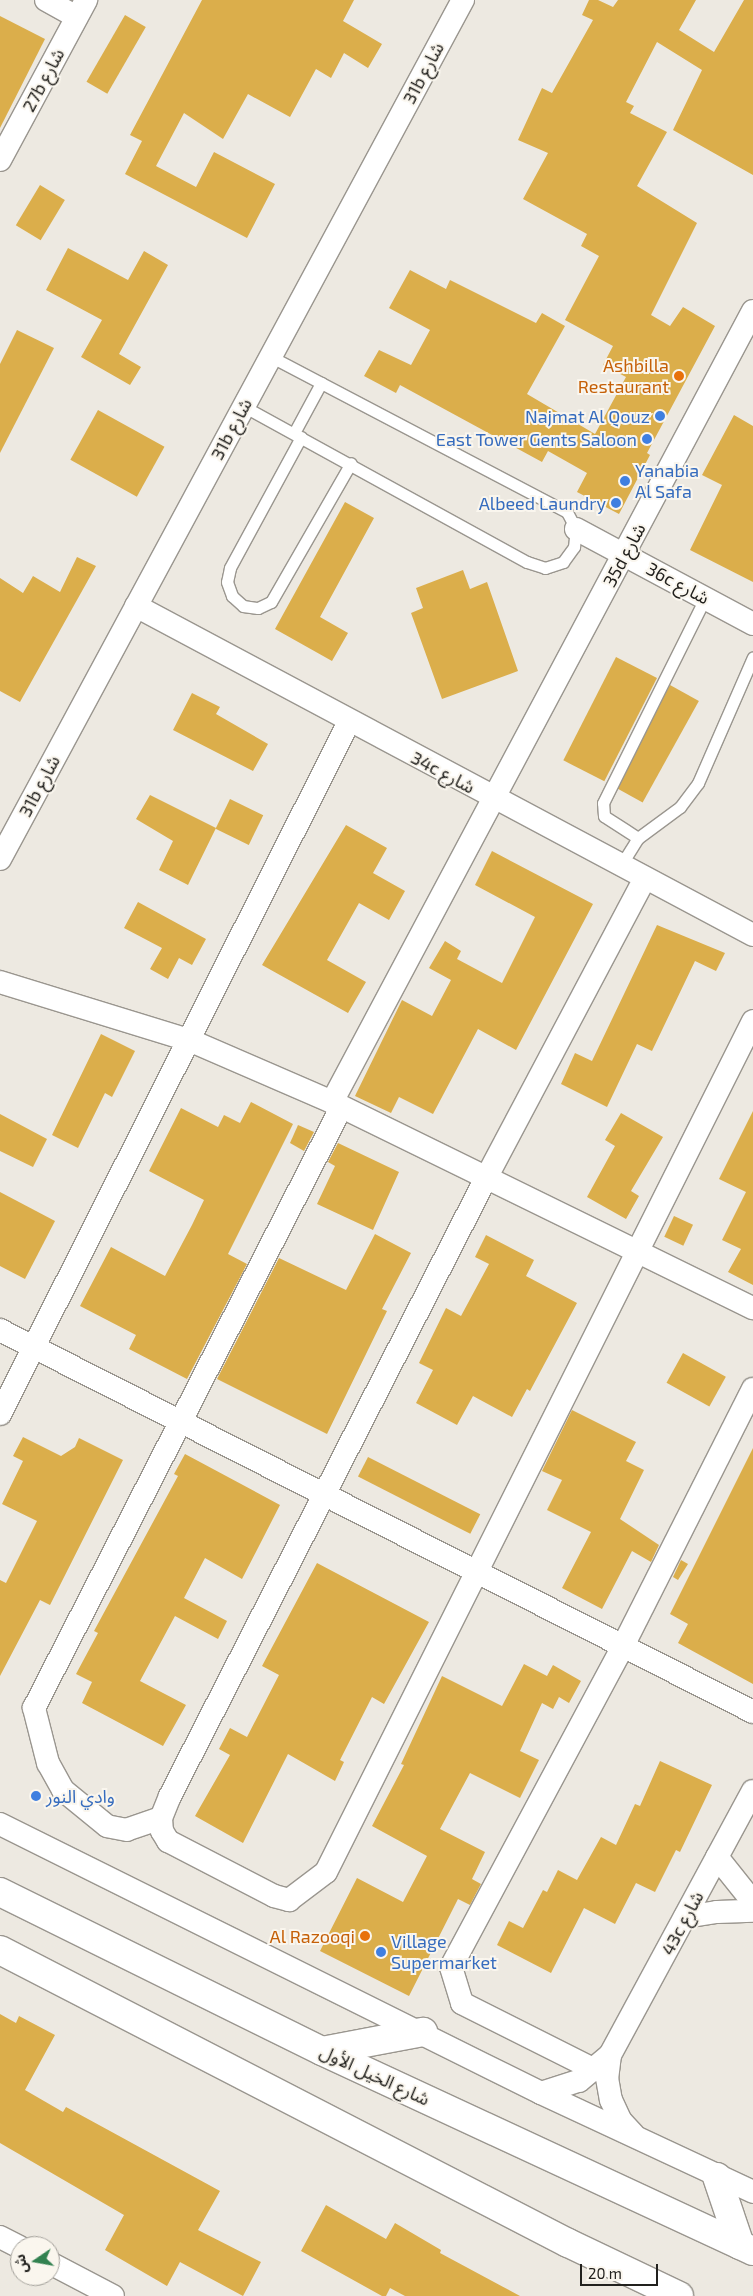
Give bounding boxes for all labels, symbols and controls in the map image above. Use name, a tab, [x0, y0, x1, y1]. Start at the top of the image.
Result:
street label: 31b شارع	[398, 39, 448, 107]
street label: 27b شارع	[17, 45, 69, 115]
place label: Ashbilla Restaurant	[578, 355, 669, 398]
marker: Ashbilla Restaurant	[673, 370, 685, 382]
street label: 31b شارع	[206, 395, 256, 463]
place label: Najmat Al Qouz	[524, 405, 650, 427]
marker: Najmat Al Qouz	[654, 410, 666, 422]
place label: East Tower Gents Saloon	[435, 428, 637, 450]
marker: East Tower Gents Saloon	[641, 433, 653, 445]
place label: Yanabia Al Safa	[635, 460, 699, 502]
marker: Yanabia Al Safa	[619, 475, 631, 487]
place label: Albeed Laundry	[479, 492, 606, 514]
marker: Albeed Laundry	[610, 497, 622, 509]
street label: 35d شارع	[598, 519, 650, 591]
street label: 36c شارع	[643, 557, 713, 609]
street label: 34c شارع	[407, 746, 479, 798]
street label: 31b شارع	[14, 752, 64, 820]
place label: وادي النور	[46, 1785, 115, 1807]
marker: وادي النور	[30, 1790, 42, 1802]
street label: 43c شارع	[656, 1887, 708, 1959]
place label: Al Razooqi	[269, 1925, 355, 1947]
marker: Al Razooqi	[359, 1930, 371, 1942]
place label: Village Supermarket	[391, 1931, 497, 1974]
marker: Village Supermarket	[375, 1946, 387, 1958]
street label: شارع الخيل الأول	[317, 2040, 433, 2110]
north arrow	[10, 2236, 60, 2286]
text: ش	[11, 2253, 31, 2275]
scale bar	[583, 2254, 660, 2286]
text: 20 m	[588, 2264, 622, 2282]

